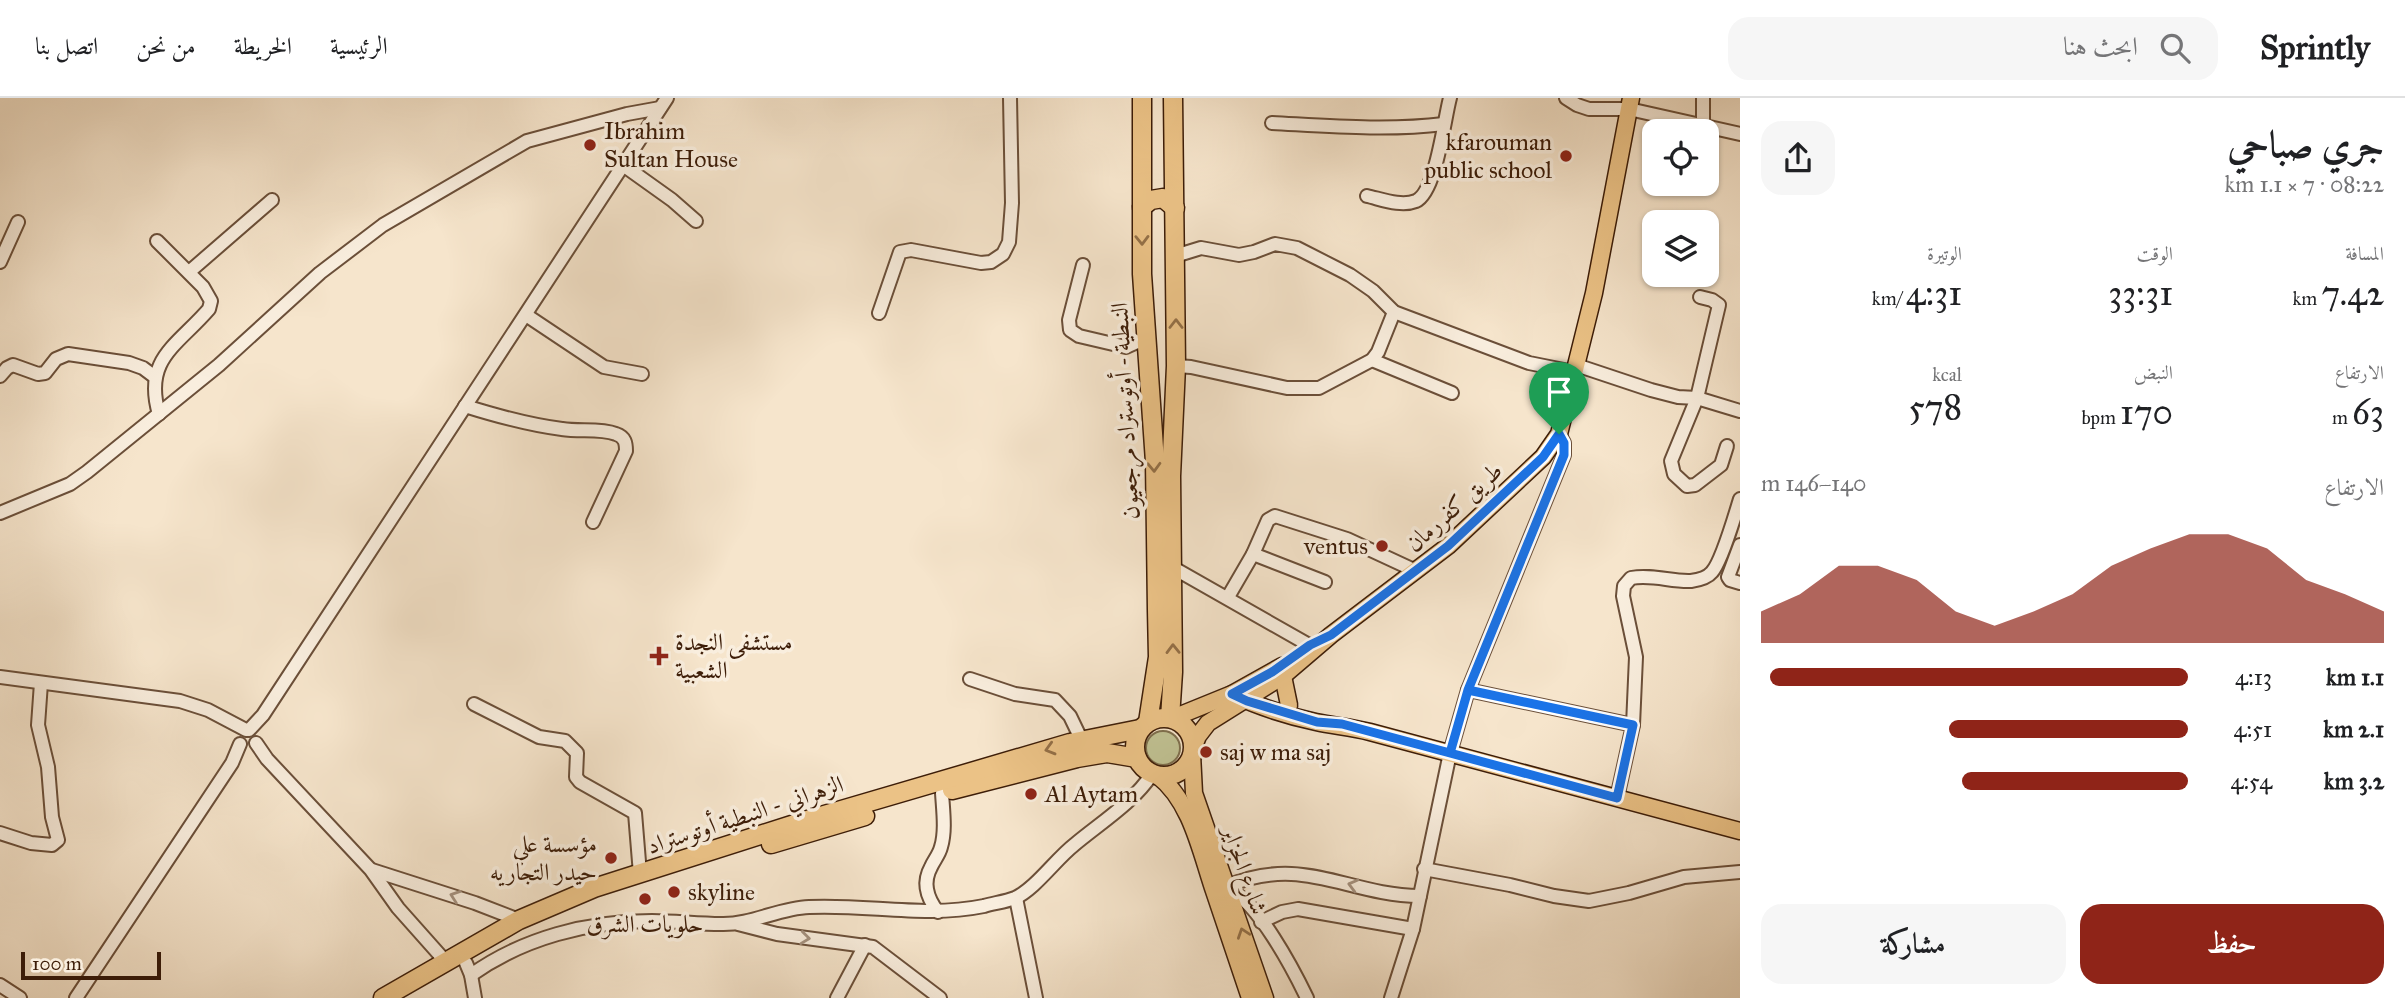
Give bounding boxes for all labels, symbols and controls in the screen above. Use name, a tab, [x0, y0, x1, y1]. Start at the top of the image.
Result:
search box	[1728, 17, 2218, 80]
text: Sprintly	[2260, 28, 2370, 68]
icon: search	[2156, 29, 2194, 67]
text: ابحث هنا	[2063, 30, 2138, 62]
text: اتصل بنا	[35, 31, 98, 61]
text: من نحن	[136, 31, 196, 61]
text: الخريطة	[234, 31, 292, 61]
text: الرئيسية	[330, 31, 388, 61]
place label: Ibrahim Sultan House	[604, 116, 738, 174]
map controls	[1642, 119, 1719, 287]
button: locate	[1642, 119, 1719, 196]
button: share	[1761, 121, 1835, 195]
text: جري صباحي	[2227, 121, 2384, 167]
place label: kfarouman public school	[1423, 127, 1553, 185]
marker: Ibrahim Sultan House	[582, 137, 598, 153]
marker: kfarouman public school	[1558, 148, 1574, 164]
text: 08:22 · 7 × 1.1 km	[2224, 170, 2384, 198]
button: layers	[1642, 210, 1719, 287]
one-way arrow	[1134, 235, 1150, 245]
text: الوتيرة	[1927, 242, 1962, 265]
text: الوقت	[2137, 242, 2173, 265]
text: المسافة	[2345, 242, 2384, 265]
text: 4:31	[1906, 272, 1962, 315]
text: 33:31	[2108, 272, 2173, 315]
text: 7.42	[2321, 272, 2384, 315]
text: /km	[1872, 287, 1906, 310]
text: km	[2293, 287, 2321, 310]
street label: النبطية - أوتوستراد مرجعيون	[1102, 301, 1148, 521]
one-way arrow	[1168, 318, 1184, 329]
text: النبض	[2134, 361, 2173, 384]
text: الارتفاع	[2335, 361, 2384, 384]
pin	[1529, 362, 1589, 434]
text: kcal	[1932, 363, 1962, 386]
icon: arrive	[1540, 373, 1578, 411]
text: 578	[1908, 386, 1962, 429]
text: 170	[2120, 391, 2173, 434]
text: 63	[2352, 391, 2384, 434]
text: bpm	[2081, 406, 2120, 429]
text: m	[2332, 406, 2352, 429]
street label: طريق كفررمان	[1399, 456, 1509, 558]
one-way arrow	[1147, 462, 1162, 473]
text: 140–146 m	[1761, 469, 1866, 497]
text: الارتفاع	[2324, 473, 2384, 501]
place label: ventus	[1303, 531, 1368, 561]
marker: ventus	[1374, 538, 1390, 554]
place label: مستشفى النجدة الشعبية	[675, 627, 793, 685]
one-way arrow	[1165, 644, 1181, 654]
marker: مستشفى النجدة الشعبية	[649, 646, 669, 666]
text: 4:13	[2235, 663, 2272, 691]
text: 1.1 km	[2326, 663, 2384, 691]
text: 4:51	[2234, 715, 2272, 743]
text: 2.1 km	[2323, 715, 2384, 743]
place label: saj w ma saj	[1220, 737, 1331, 767]
one-way arrow	[1044, 741, 1056, 756]
marker: saj w ma saj	[1198, 744, 1214, 760]
street label: الزهراني - النبطية أوتوستراد	[642, 767, 848, 865]
text: 4:54	[2230, 767, 2272, 795]
text: 3.2 km	[2324, 767, 2384, 795]
place label: Al Aytam	[1044, 779, 1138, 809]
marker: Al Aytam	[1023, 786, 1039, 802]
street label: شارع الجزاير	[1210, 819, 1274, 920]
place label: مؤسسة علي حيدر التجاريه	[490, 829, 597, 887]
marker: مؤسسة علي حيدر التجاريه	[603, 850, 619, 866]
place label: skyline	[688, 877, 755, 907]
one-way arrow	[1347, 879, 1359, 893]
marker: skyline	[666, 884, 682, 900]
one-way arrow	[450, 890, 462, 904]
marker: حلويات الشرق	[637, 891, 653, 907]
button: مشاركة	[1761, 904, 2066, 984]
button: حفظ	[2080, 904, 2384, 984]
place label: حلويات الشرق	[587, 909, 703, 940]
one-way arrow	[1237, 928, 1251, 940]
one-way arrow	[799, 930, 810, 945]
scale bar	[21, 949, 161, 981]
text: 100 m	[32, 952, 82, 975]

